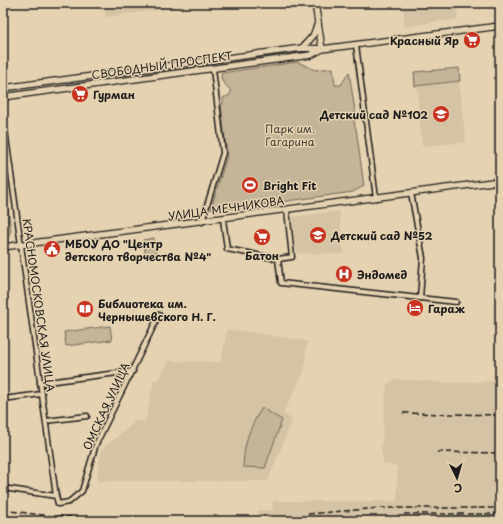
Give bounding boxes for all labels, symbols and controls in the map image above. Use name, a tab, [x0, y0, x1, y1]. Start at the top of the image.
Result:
supermarket icon: Красный Яр	[462, 30, 482, 50]
place label: Красный Яр	[390, 32, 459, 49]
street label: СВОБОДНЫЙ ПРОСПЕКТ	[90, 47, 234, 83]
supermarket icon: Гурман	[70, 84, 90, 104]
place label: Гурман	[93, 86, 135, 103]
school or university icon: Детский сад №102	[431, 104, 451, 124]
place label: Детский сад №102	[319, 106, 428, 123]
park label: Парк им. Гагарина	[265, 120, 315, 150]
sports icon: Bright Fit	[240, 175, 260, 195]
place label: Bright Fit	[263, 177, 317, 194]
street label: УЛИЦА МЕЧНИКОВА	[167, 191, 285, 225]
street label: КРАСНОМОСКОВСКАЯ УЛИЦА	[18, 217, 60, 393]
school or university icon: Детский сад №52	[308, 225, 328, 245]
supermarket icon: Батон	[252, 227, 272, 247]
place label: Детский сад №52	[330, 227, 433, 244]
place label: МБОУ ДО "Центр детского творчества №4"	[65, 235, 211, 265]
public building icon: МБОУ ДО "Центр детского творчества №4"	[42, 239, 62, 259]
place label: Батон	[245, 247, 279, 264]
hospital icon: Эндомед	[334, 264, 354, 284]
place label: Эндомед	[357, 266, 407, 283]
place label: Библиотека им. Чернышевского Н. Г.	[98, 295, 216, 325]
hotel icon: Гараж	[405, 298, 425, 318]
library icon: Библиотека им. Чернышевского Н. Г.	[75, 299, 95, 319]
place label: Гараж	[428, 300, 465, 317]
street label: ОМСКАЯ УЛИЦА	[78, 359, 134, 453]
north arrow	[437, 458, 477, 498]
text: С	[453, 480, 463, 497]

